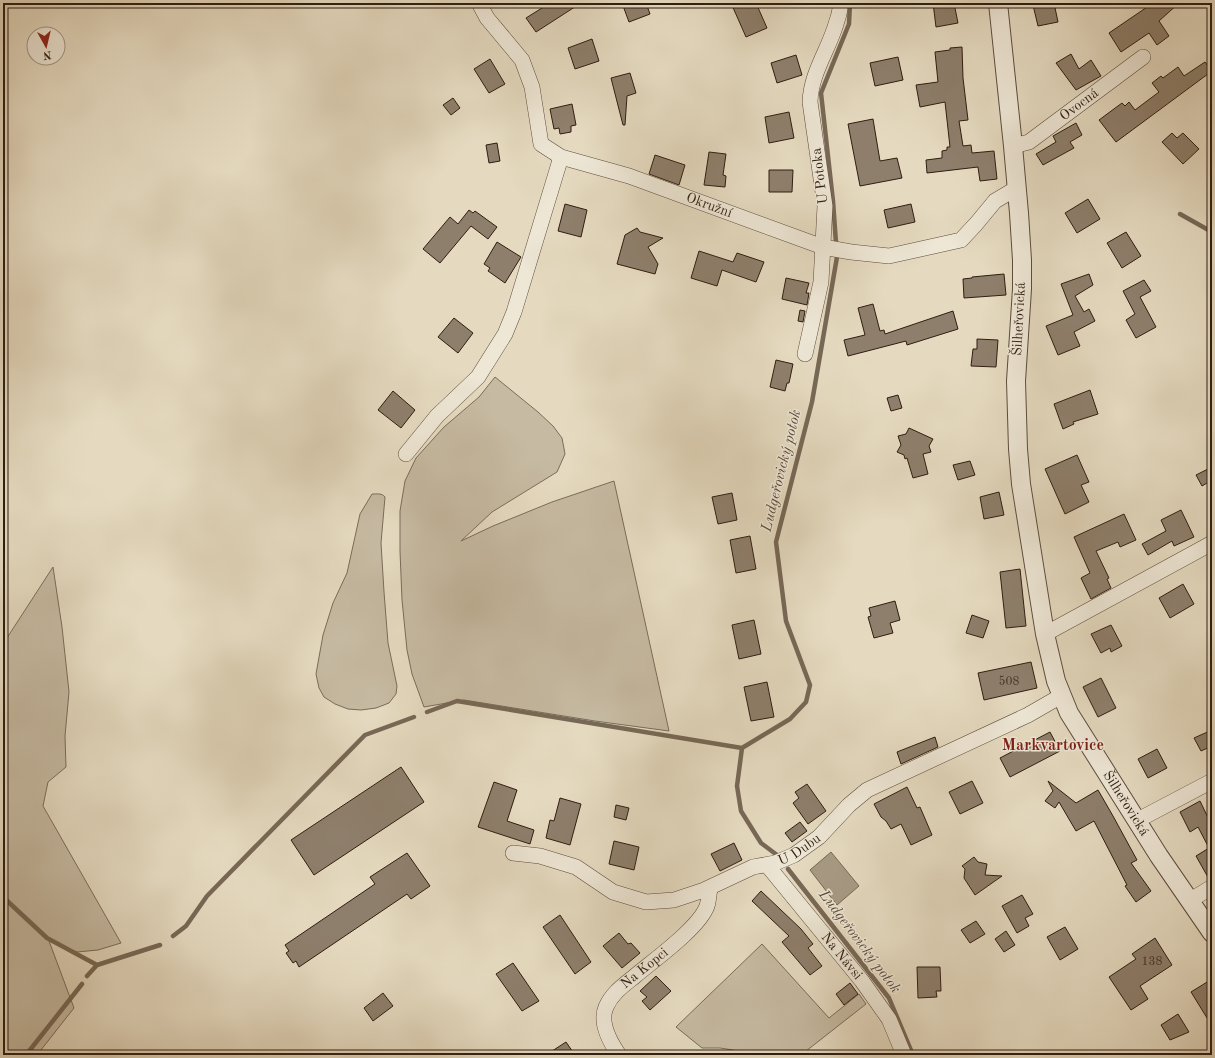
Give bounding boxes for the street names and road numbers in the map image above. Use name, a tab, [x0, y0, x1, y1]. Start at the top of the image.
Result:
street label: Ovocná	[1057, 86, 1101, 123]
street label: U Potoka	[810, 147, 830, 205]
street label: Okružní	[684, 191, 734, 220]
street label: Šilheřovická	[1007, 282, 1028, 356]
street label: Šilheřovická	[1100, 767, 1152, 838]
street label: U Dubu	[776, 831, 824, 868]
street label: Na Návsi	[819, 930, 865, 983]
street label: Na Kopci	[618, 945, 671, 991]

